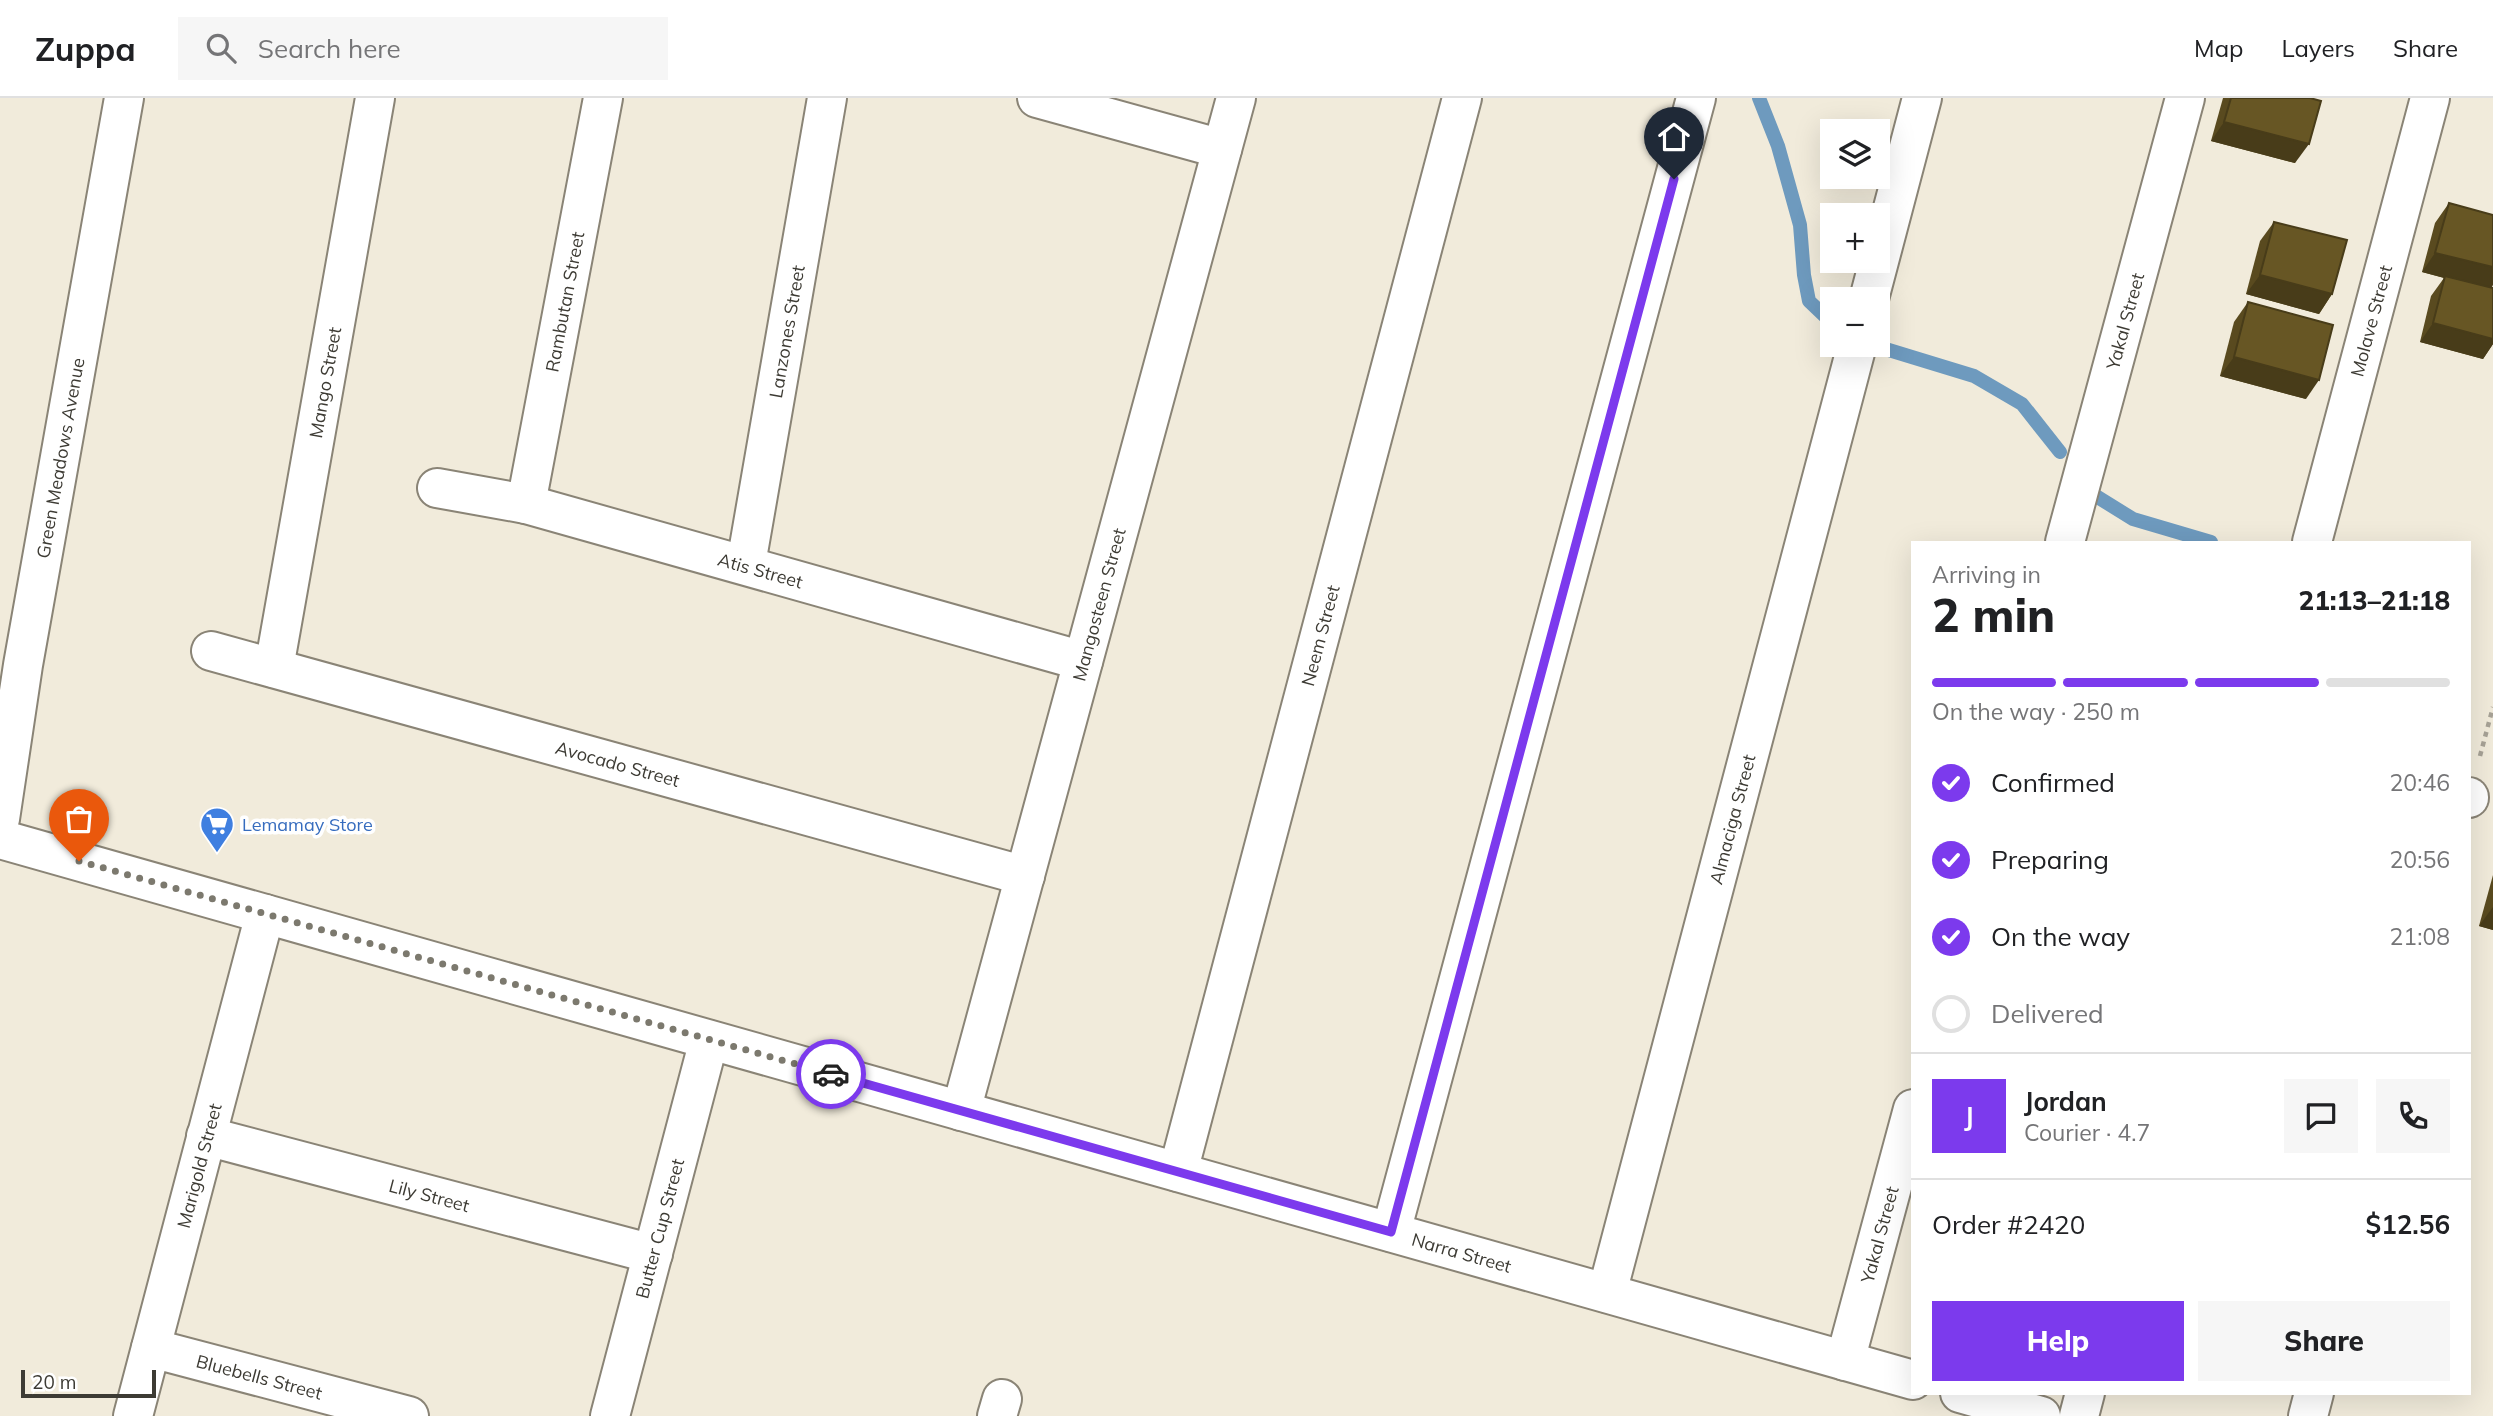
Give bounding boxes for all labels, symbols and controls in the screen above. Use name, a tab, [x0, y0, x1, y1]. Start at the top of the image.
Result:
search box	[178, 17, 668, 80]
text: Zuppa	[35, 28, 136, 69]
icon: search	[202, 29, 240, 67]
text: Search here	[258, 32, 401, 65]
text: Map	[2194, 33, 2243, 63]
text: Layers	[2281, 33, 2355, 63]
text: Share	[2393, 33, 2458, 63]
pin	[1644, 107, 1704, 179]
icon: home	[1655, 118, 1693, 156]
map controls	[1820, 119, 1890, 357]
button: layers	[1820, 119, 1890, 189]
button: +	[1820, 203, 1890, 273]
street label: Rambutan Street	[540, 229, 589, 374]
street label: Molave Street	[2345, 262, 2397, 379]
street label: Lanzones Street	[764, 263, 809, 400]
street label: Yakal Street	[2100, 270, 2149, 373]
button: −	[1820, 287, 1890, 357]
street label: Mango Street	[303, 325, 346, 440]
street label: Green Meadows Avenue	[31, 356, 89, 560]
street label: Mangosteen Street	[1067, 525, 1130, 683]
street label: Atis Street	[715, 547, 805, 593]
text: Arriving in	[1932, 560, 2041, 589]
street label: Neem Street	[1296, 583, 1344, 688]
text: 21:13–21:18	[2299, 584, 2450, 617]
text: 2 min	[1932, 586, 2055, 644]
text: On the way · 250 m	[1932, 697, 2140, 726]
street label: Avocado Street	[553, 735, 682, 792]
street label: Almaciga Street	[1704, 752, 1760, 887]
icon: check	[1932, 764, 1970, 802]
text: Confirmed	[1991, 766, 2115, 799]
text: 20:46	[2390, 768, 2450, 797]
pin	[49, 789, 109, 861]
icon: bag	[60, 800, 98, 838]
supermarket icon: Lemamay Store	[198, 805, 236, 854]
place label: Lemamay Store	[242, 813, 373, 836]
icon: check	[1932, 841, 1970, 879]
text: Preparing	[1991, 843, 2109, 876]
text: 20:56	[2390, 845, 2450, 874]
icon: check	[1932, 918, 1970, 956]
text: On the way	[1991, 920, 2130, 953]
text: 21:08	[2390, 922, 2450, 951]
text: Delivered	[1991, 997, 2104, 1030]
courier	[796, 1039, 866, 1109]
icon: car	[812, 1055, 850, 1093]
button: chat	[2284, 1079, 2358, 1153]
button: phone	[2376, 1079, 2450, 1153]
text: Jordan	[2024, 1085, 2107, 1118]
text: J	[1964, 1100, 1974, 1133]
street label: Marigold Street	[171, 1101, 226, 1230]
text: Courier · 4.7	[2024, 1118, 2150, 1147]
street label: Butter Cup Street	[630, 1156, 689, 1301]
street label: Lily Street	[387, 1173, 472, 1217]
street label: Yakal Street	[1855, 1184, 1903, 1286]
text: Order #2420	[1932, 1208, 2085, 1241]
text: $12.56	[2366, 1208, 2450, 1241]
street label: Narra Street	[1409, 1227, 1514, 1277]
button: Help	[1932, 1301, 2184, 1381]
button: Share	[2198, 1301, 2450, 1381]
street label: Bluebells Street	[194, 1349, 325, 1404]
scale bar	[21, 1367, 156, 1399]
text: 20 m	[32, 1370, 76, 1394]

